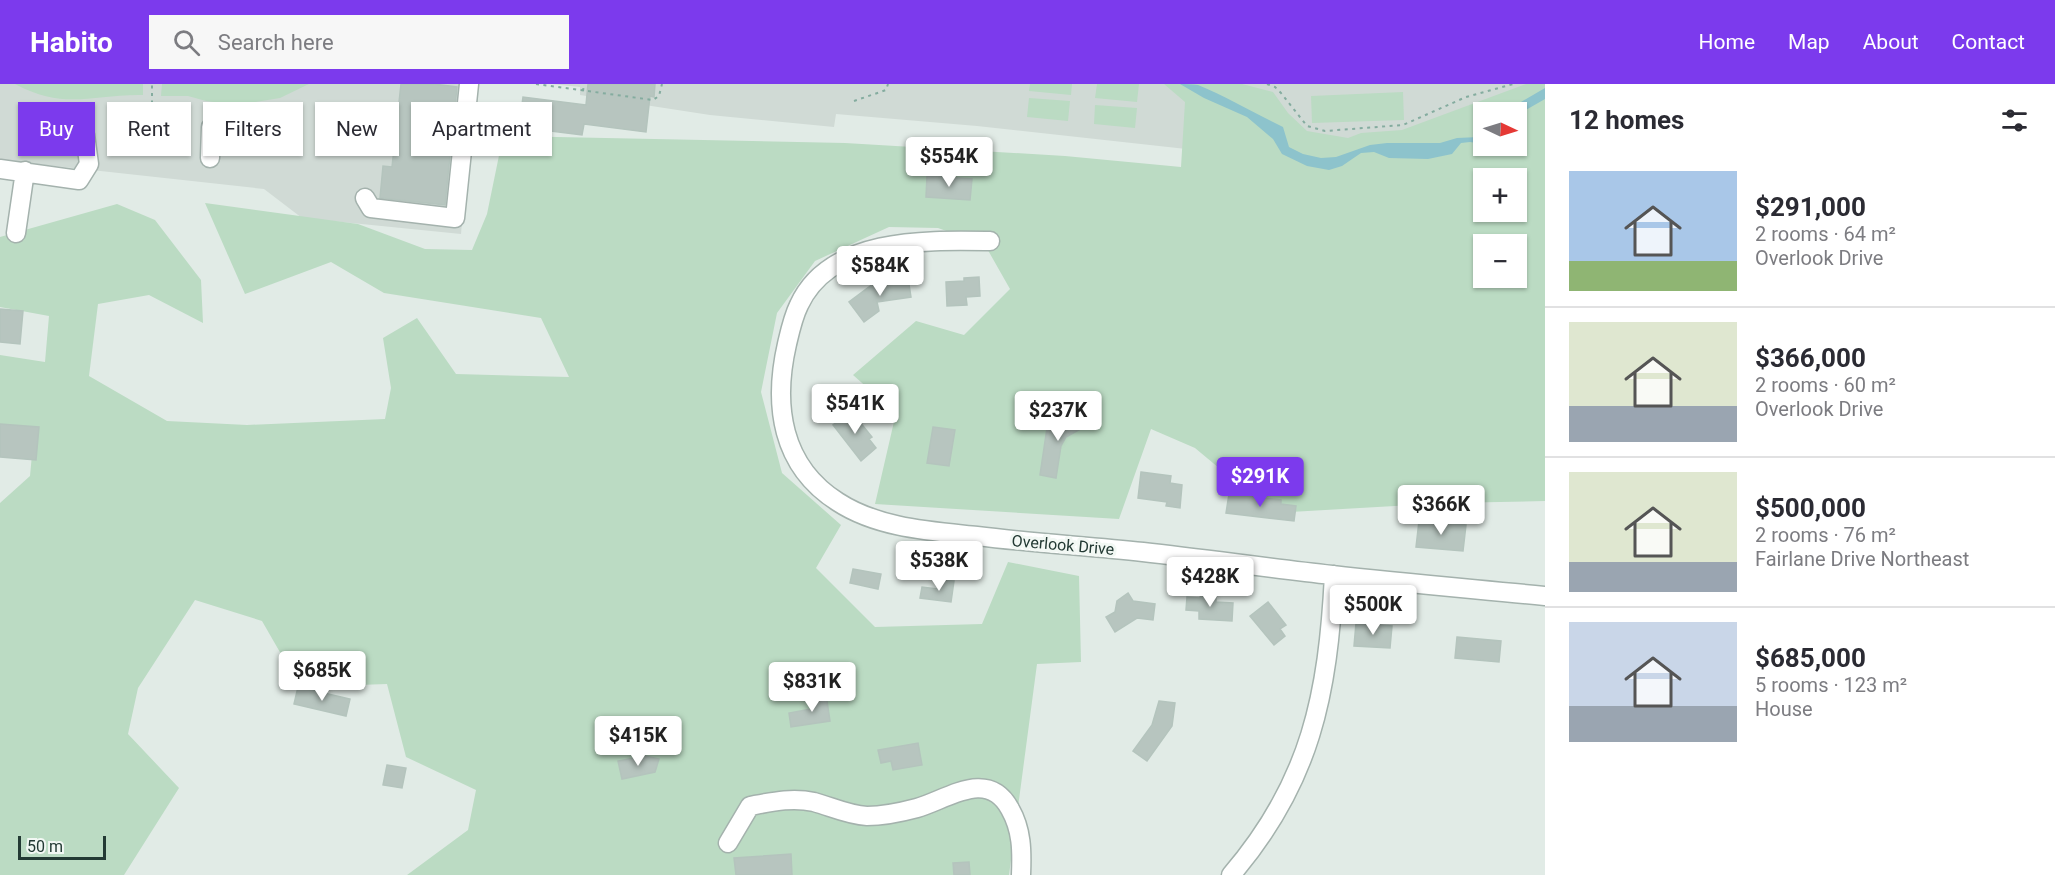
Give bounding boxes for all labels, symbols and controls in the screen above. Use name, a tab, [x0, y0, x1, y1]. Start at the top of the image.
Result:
search box	[149, 15, 569, 69]
text: Habito	[30, 26, 113, 59]
icon: search	[170, 26, 203, 59]
text: Search here	[218, 30, 334, 55]
text: Home	[1699, 30, 1755, 54]
text: Map	[1788, 30, 1830, 54]
text: About	[1863, 30, 1919, 54]
text: Contact	[1952, 30, 2025, 54]
chip: Buy	[18, 102, 95, 156]
chip: Rent	[107, 102, 191, 156]
chip: Filters	[203, 102, 303, 156]
chip: New	[315, 102, 399, 156]
chip: Apartment	[411, 102, 552, 156]
north arrow	[1473, 102, 1527, 156]
map controls	[1473, 102, 1527, 288]
icon: filters	[1998, 104, 2031, 137]
text: 12 homes	[1569, 105, 1684, 135]
pin: $554K	[907, 137, 991, 188]
text: $554K	[920, 144, 978, 168]
button: +	[1473, 168, 1527, 222]
text: $291,000	[1755, 192, 1866, 222]
icon: home	[1617, 195, 1689, 267]
text: 2 rooms · 64 m²	[1755, 222, 1896, 246]
button: −	[1473, 234, 1527, 288]
pin: $584K	[838, 246, 922, 297]
text: Overlook Drive	[1755, 246, 1883, 270]
text: $584K	[851, 253, 909, 277]
text: $366,000	[1755, 343, 1866, 373]
icon: home	[1617, 346, 1689, 418]
text: 2 rooms · 60 m²	[1755, 373, 1896, 397]
pin: $541K	[813, 384, 897, 435]
text: $541K	[826, 391, 884, 415]
pin: $237K	[1016, 391, 1100, 442]
text: Overlook Drive	[1755, 397, 1883, 421]
text: $237K	[1029, 398, 1087, 422]
pin: $291K	[1218, 457, 1302, 508]
text: $291K	[1231, 464, 1289, 488]
pin: $366K	[1399, 485, 1483, 536]
text: $366K	[1412, 492, 1470, 516]
text: $500,000	[1755, 493, 1866, 523]
icon: home	[1617, 496, 1689, 568]
text: 2 rooms · 76 m²	[1755, 523, 1896, 547]
street label: Overlook Drive	[1011, 531, 1115, 559]
pin: $538K	[897, 541, 981, 592]
text: Fairlane Drive Northeast	[1755, 547, 1969, 571]
text: $538K	[910, 548, 968, 572]
pin: $428K	[1168, 557, 1252, 608]
text: $428K	[1181, 564, 1239, 588]
pin: $500K	[1331, 585, 1415, 636]
text: $500K	[1344, 592, 1402, 616]
text: $685,000	[1755, 643, 1866, 673]
icon: home	[1617, 646, 1689, 718]
pin: $685K	[280, 651, 364, 702]
text: $685K	[293, 658, 351, 682]
pin: $831K	[770, 662, 854, 713]
text: $831K	[783, 669, 841, 693]
text: 5 rooms · 123 m²	[1755, 673, 1907, 697]
text: House	[1755, 697, 1813, 721]
pin: $415K	[596, 716, 680, 767]
text: $415K	[609, 723, 667, 747]
scale bar	[18, 833, 106, 860]
text: 50 m	[27, 837, 63, 856]

